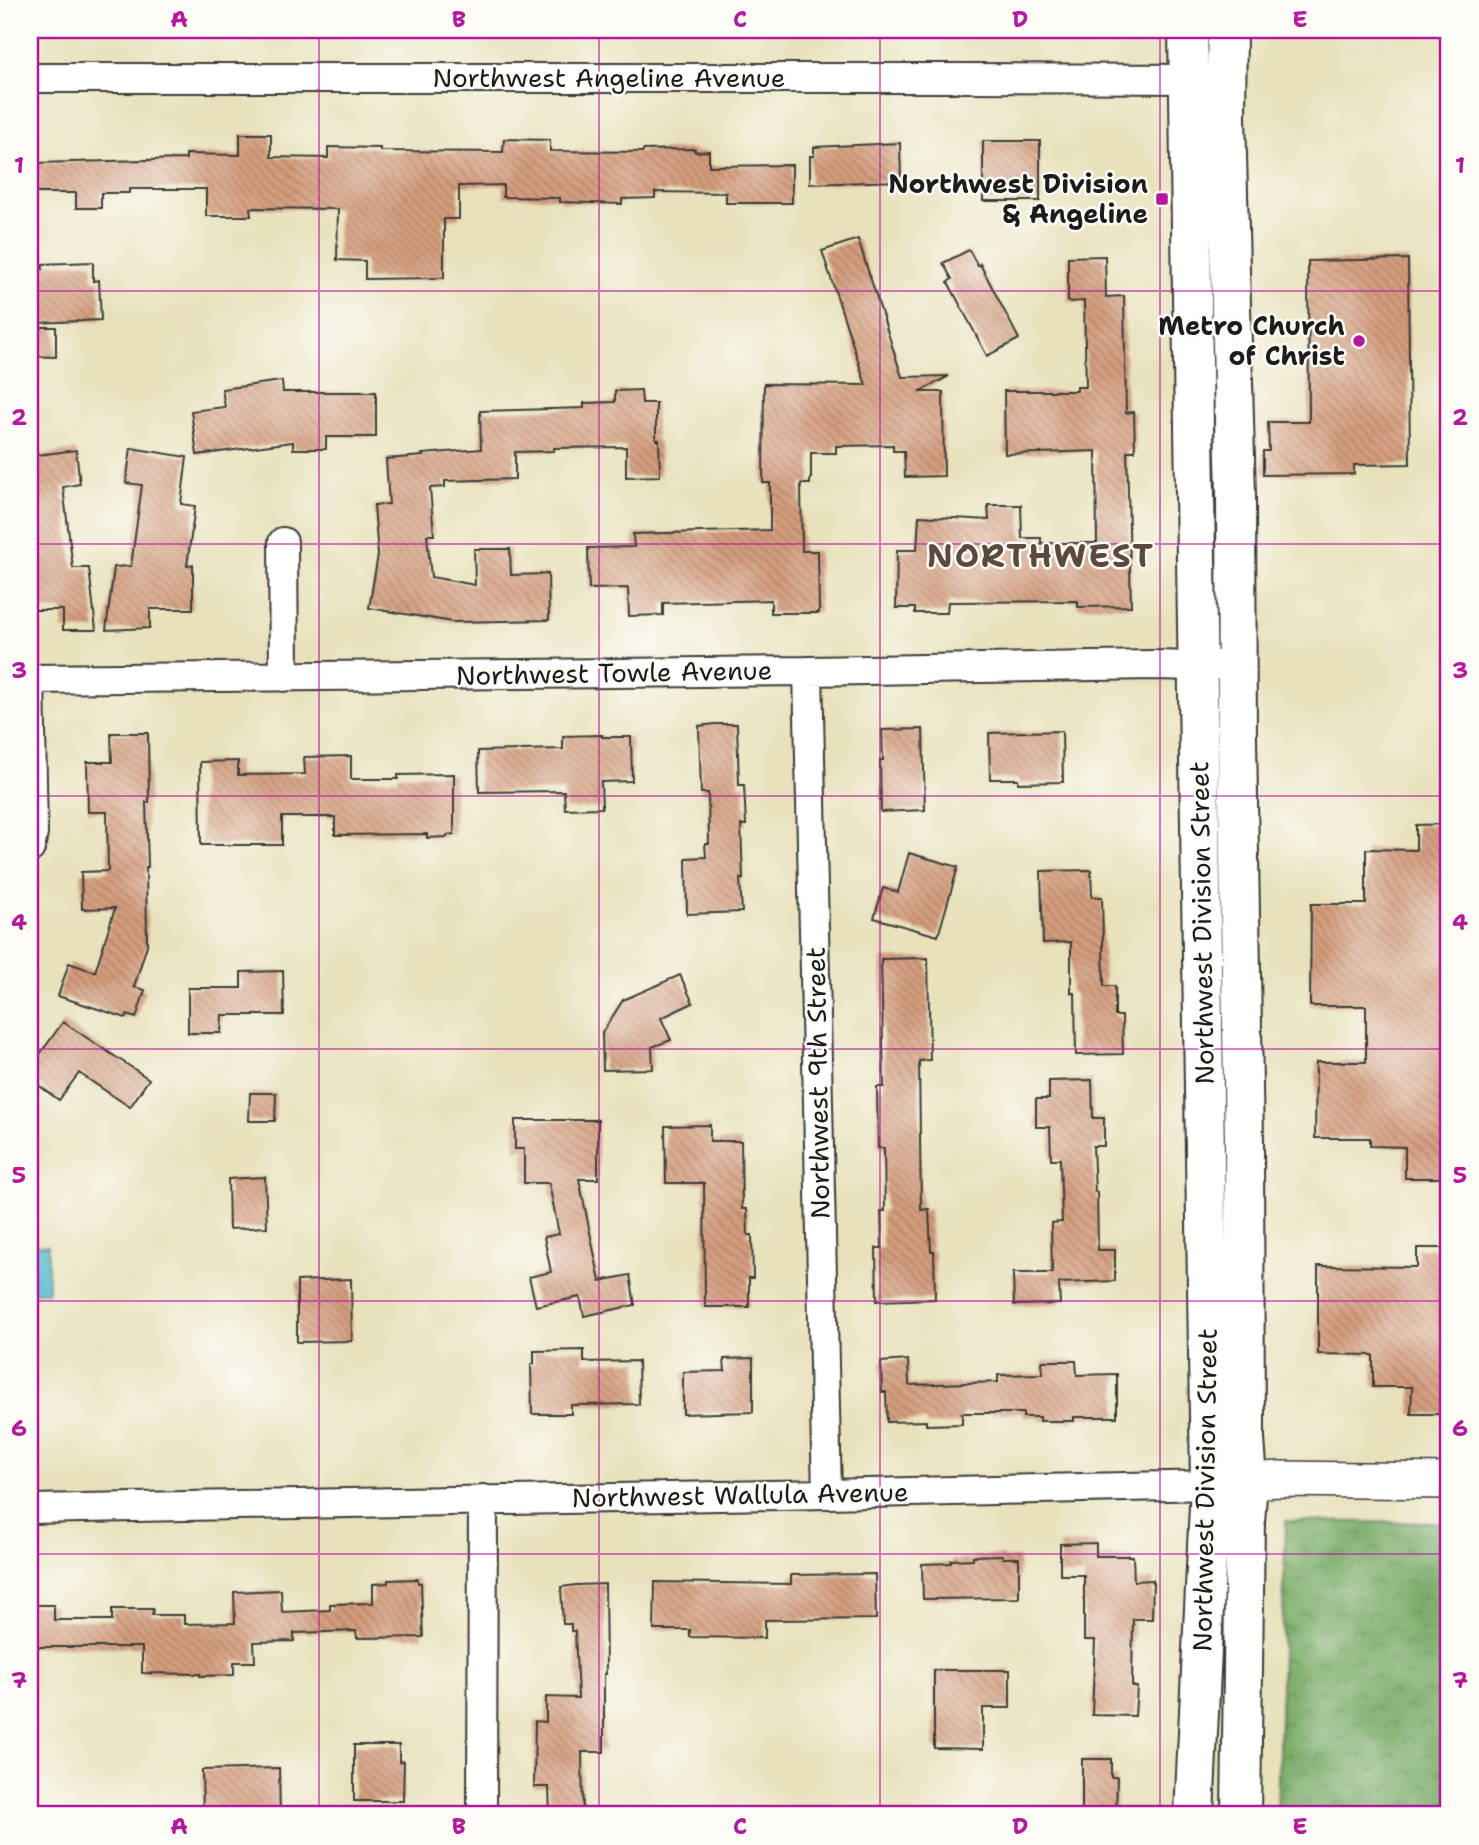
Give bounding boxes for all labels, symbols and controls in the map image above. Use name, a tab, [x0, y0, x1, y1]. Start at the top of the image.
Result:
text: A	[170, 4, 188, 34]
text: B	[452, 4, 466, 34]
text: C	[733, 4, 747, 34]
text: D	[1012, 4, 1028, 34]
text: E	[1292, 4, 1308, 34]
street label: Northwest Angeline Avenue	[433, 60, 785, 95]
text: 1	[14, 150, 24, 180]
text: 1	[1455, 150, 1465, 180]
place label: Northwest Division & Angeline	[888, 166, 1148, 231]
marker: Northwest Division & Angeline	[1154, 191, 1170, 207]
place label: Metro Church of Christ	[1158, 308, 1345, 373]
marker: Metro Church of Christ	[1351, 333, 1367, 349]
text: 2	[11, 402, 27, 432]
text: 2	[1452, 402, 1468, 432]
district label: NORTHWEST	[927, 533, 1155, 578]
street label: Northwest Towle Avenue	[455, 652, 772, 693]
text: 3	[11, 655, 27, 685]
text: 3	[1452, 655, 1468, 685]
street label: Northwest Division Street	[1181, 761, 1222, 1085]
text: 4	[11, 907, 27, 937]
text: 4	[1452, 907, 1468, 937]
street label: Northwest 9th Street	[798, 946, 837, 1220]
text: 5	[12, 1160, 26, 1190]
text: 5	[1453, 1160, 1467, 1190]
street label: Northwest Division Street	[1184, 1328, 1225, 1652]
text: 6	[11, 1413, 27, 1443]
text: 6	[1452, 1413, 1468, 1443]
street label: Northwest Wallula Avenue	[571, 1474, 909, 1515]
text: 7	[11, 1665, 27, 1695]
text: 7	[1452, 1665, 1468, 1695]
text: A	[170, 1811, 188, 1841]
text: B	[452, 1811, 466, 1841]
text: C	[733, 1811, 747, 1841]
text: D	[1012, 1811, 1028, 1841]
text: E	[1292, 1811, 1308, 1841]

